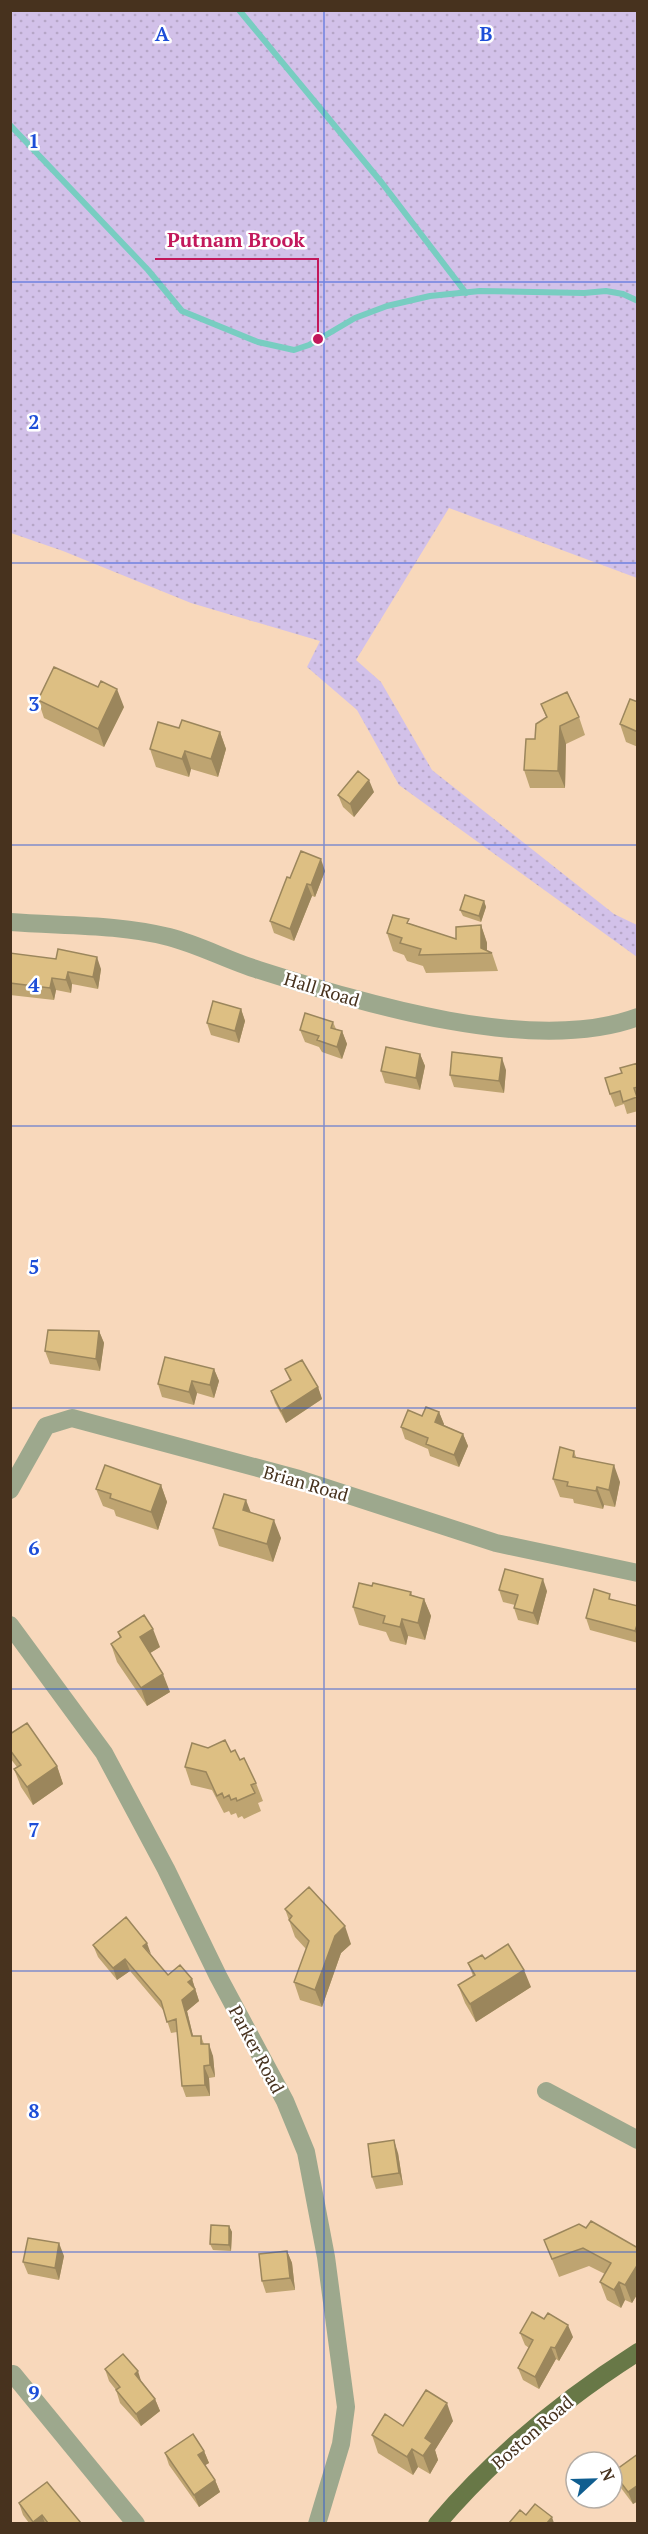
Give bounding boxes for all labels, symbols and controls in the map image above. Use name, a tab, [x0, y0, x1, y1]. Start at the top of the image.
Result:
text: A	[155, 20, 170, 47]
text: B	[480, 20, 493, 47]
text: 1	[28, 127, 40, 154]
callout: Putnam Brook	[155, 221, 318, 259]
text: Putnam Brook	[167, 226, 305, 253]
text: 2	[28, 408, 40, 435]
text: 3	[28, 690, 40, 717]
street label: Hall Road	[281, 966, 363, 1012]
text: 4	[28, 971, 40, 998]
text: 5	[28, 1253, 40, 1280]
street label: Brian Road	[261, 1459, 351, 1507]
text: 6	[28, 1534, 40, 1561]
text: 7	[28, 1816, 40, 1843]
street label: Parker Road	[224, 2001, 290, 2097]
text: 8	[28, 2097, 40, 2124]
text: 9	[28, 2379, 40, 2406]
street label: Boston Road	[486, 2390, 578, 2474]
north arrow	[564, 2450, 624, 2510]
text: N	[595, 2465, 620, 2484]

